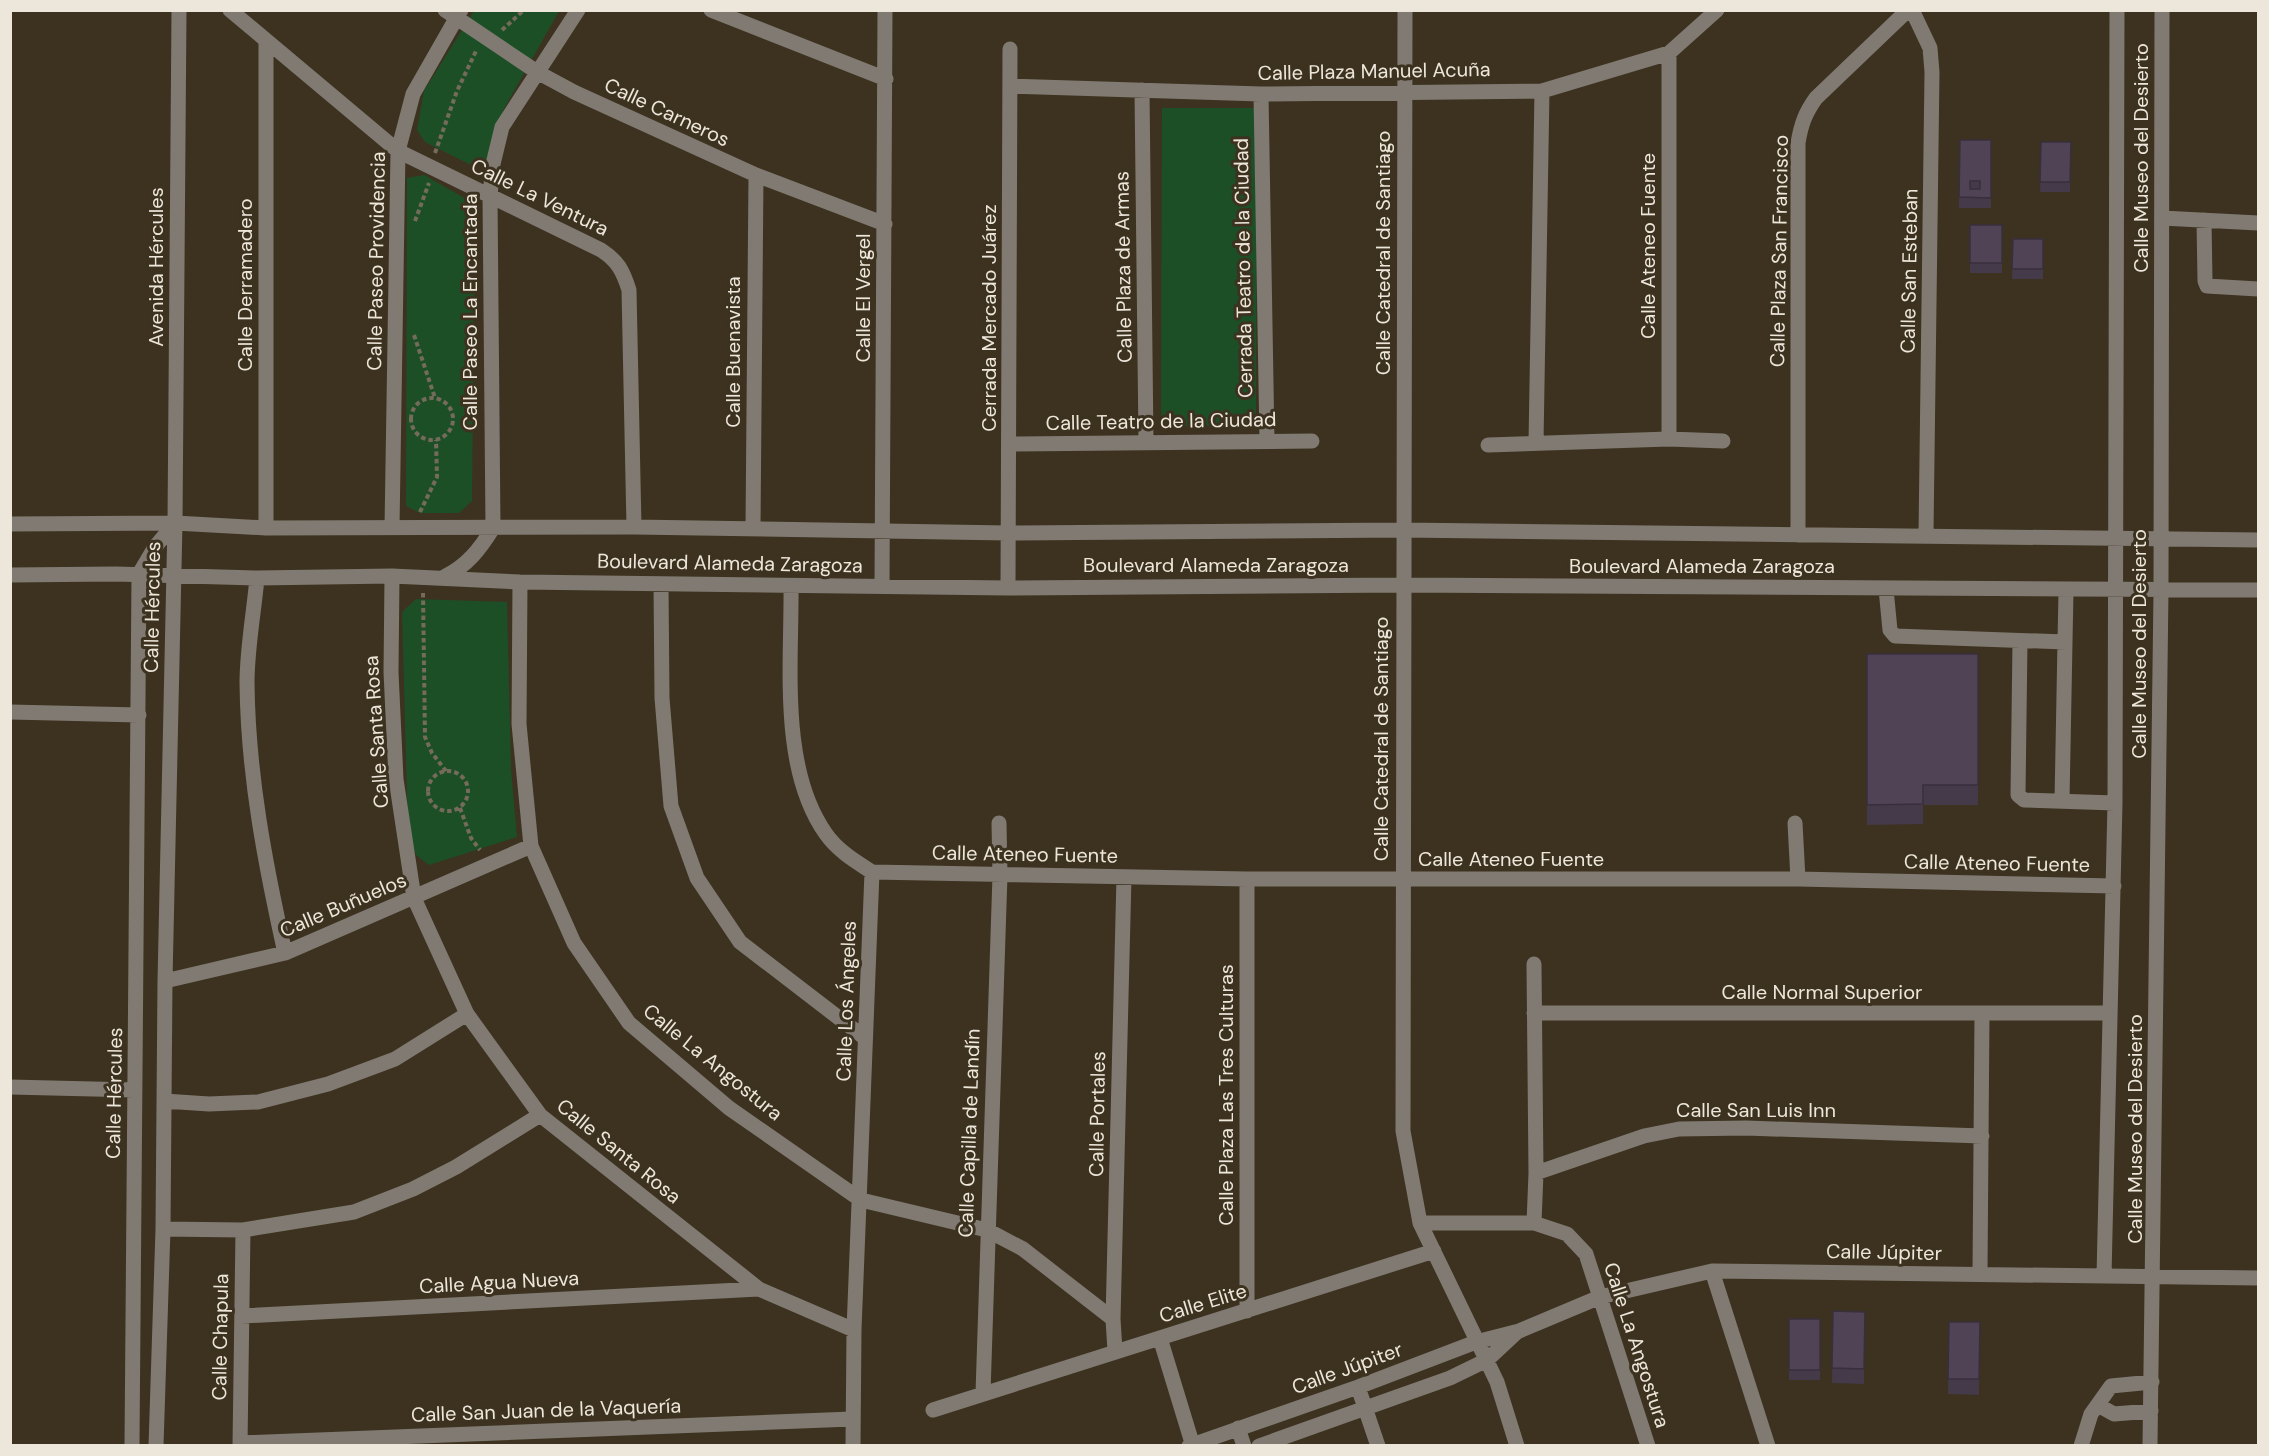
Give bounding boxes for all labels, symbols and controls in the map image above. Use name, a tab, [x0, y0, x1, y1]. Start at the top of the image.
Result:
street label: Calle Museo del Desierto	[2128, 43, 2154, 273]
street label: Calle Plaza Manuel Acuña	[1257, 56, 1491, 86]
street label: Calle Carneros	[600, 72, 734, 152]
street label: Calle Catedral de Santiago	[1370, 131, 1396, 375]
street label: Calle Plaza San Francisco	[1764, 135, 1794, 367]
street label: Cerrada Teatro de la Ciudad	[1228, 138, 1258, 398]
street label: Calle Paseo Providencia	[361, 151, 391, 371]
street label: Calle La Ventura	[467, 152, 613, 242]
street label: Calle Ateneo Fuente	[1635, 153, 1661, 339]
street label: Calle Plaza de Armas	[1108, 171, 1138, 363]
street label: Avenida Hércules	[143, 187, 169, 347]
street label: Calle San Esteban	[1895, 188, 1923, 354]
street label: Calle Paseo La Encantada	[457, 194, 483, 430]
street label: Calle Derramadero	[232, 198, 258, 372]
street label: Cerrada Mercado Juárez	[976, 204, 1002, 432]
street label: Calle El Vergel	[850, 233, 876, 363]
street label: Calle Buenavista	[720, 276, 746, 428]
street label: Calle Teatro de la Ciudad	[1045, 406, 1277, 436]
street label: Calle Museo del Desierto	[2126, 529, 2152, 759]
street label: Calle Hércules	[138, 541, 166, 673]
street label: Boulevard Alameda Zaragoza	[597, 548, 863, 578]
street label: Boulevard Alameda Zaragoza	[1083, 552, 1349, 578]
street label: Boulevard Alameda Zaragoza	[1569, 553, 1835, 579]
street label: Calle Catedral de Santiago	[1368, 617, 1394, 861]
street label: Calle Santa Rosa	[358, 655, 394, 809]
street label: Calle Ateneo Fuente	[932, 839, 1118, 869]
street label: Calle Ateneo Fuente	[1418, 846, 1604, 872]
street label: Calle Ateneo Fuente	[1904, 848, 2090, 878]
street label: Calle Buñuelos	[276, 867, 410, 943]
street label: Calle Los Ángeles	[830, 920, 862, 1082]
street label: Calle Plaza Las Tres Culturas	[1213, 964, 1239, 1226]
street label: Calle Normal Superior	[1722, 979, 1922, 1005]
street label: Calle La Angostura	[638, 998, 788, 1126]
street label: Calle Museo del Desierto	[2122, 1014, 2148, 1244]
street label: Calle Hércules	[100, 1027, 128, 1159]
street label: Calle Capilla de Landín	[952, 1028, 986, 1238]
street label: Calle Portales	[1083, 1051, 1111, 1177]
street label: Calle Santa Rosa	[551, 1093, 687, 1209]
street label: Calle San Luis Inn	[1676, 1097, 1836, 1123]
street label: Calle Júpiter	[1826, 1238, 1942, 1266]
street label: Calle La Angostura	[1598, 1259, 1676, 1431]
street label: Calle Agua Nueva	[418, 1265, 580, 1299]
street label: Calle Chapula	[206, 1273, 234, 1401]
street label: Calle Elite	[1156, 1277, 1250, 1329]
street label: Calle Júpiter	[1288, 1336, 1406, 1400]
street label: Calle San Juan de la Vaquería	[410, 1392, 682, 1428]

